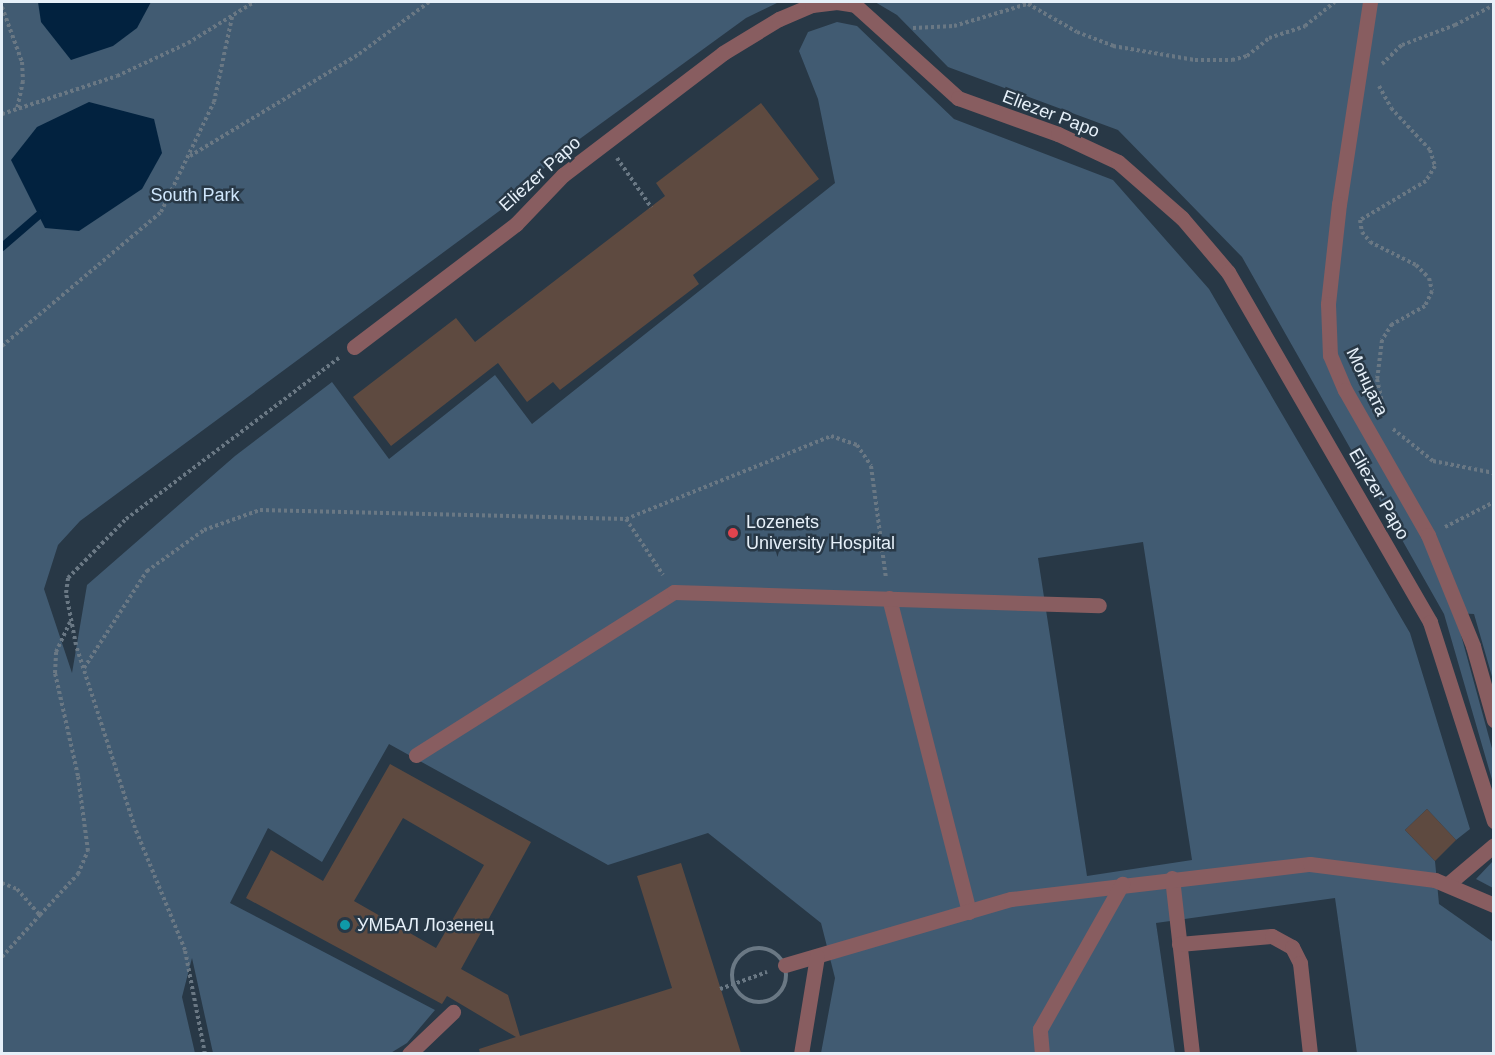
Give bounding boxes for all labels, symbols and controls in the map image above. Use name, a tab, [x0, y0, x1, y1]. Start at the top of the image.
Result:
street label: Eliezer Papo	[999, 86, 1103, 142]
street label: Eliezer Papo	[495, 132, 585, 216]
park label: South Park	[150, 184, 240, 206]
street label: Монцата	[1341, 344, 1393, 420]
street label: Eliezer Papo	[1344, 444, 1414, 544]
place label: Lozenets University Hospital	[746, 512, 895, 554]
marker: Lozenets University Hospital	[724, 524, 742, 542]
place label: УМБАЛ Лозенец	[357, 914, 494, 936]
marker: УМБАЛ Лозенец	[338, 918, 352, 932]

